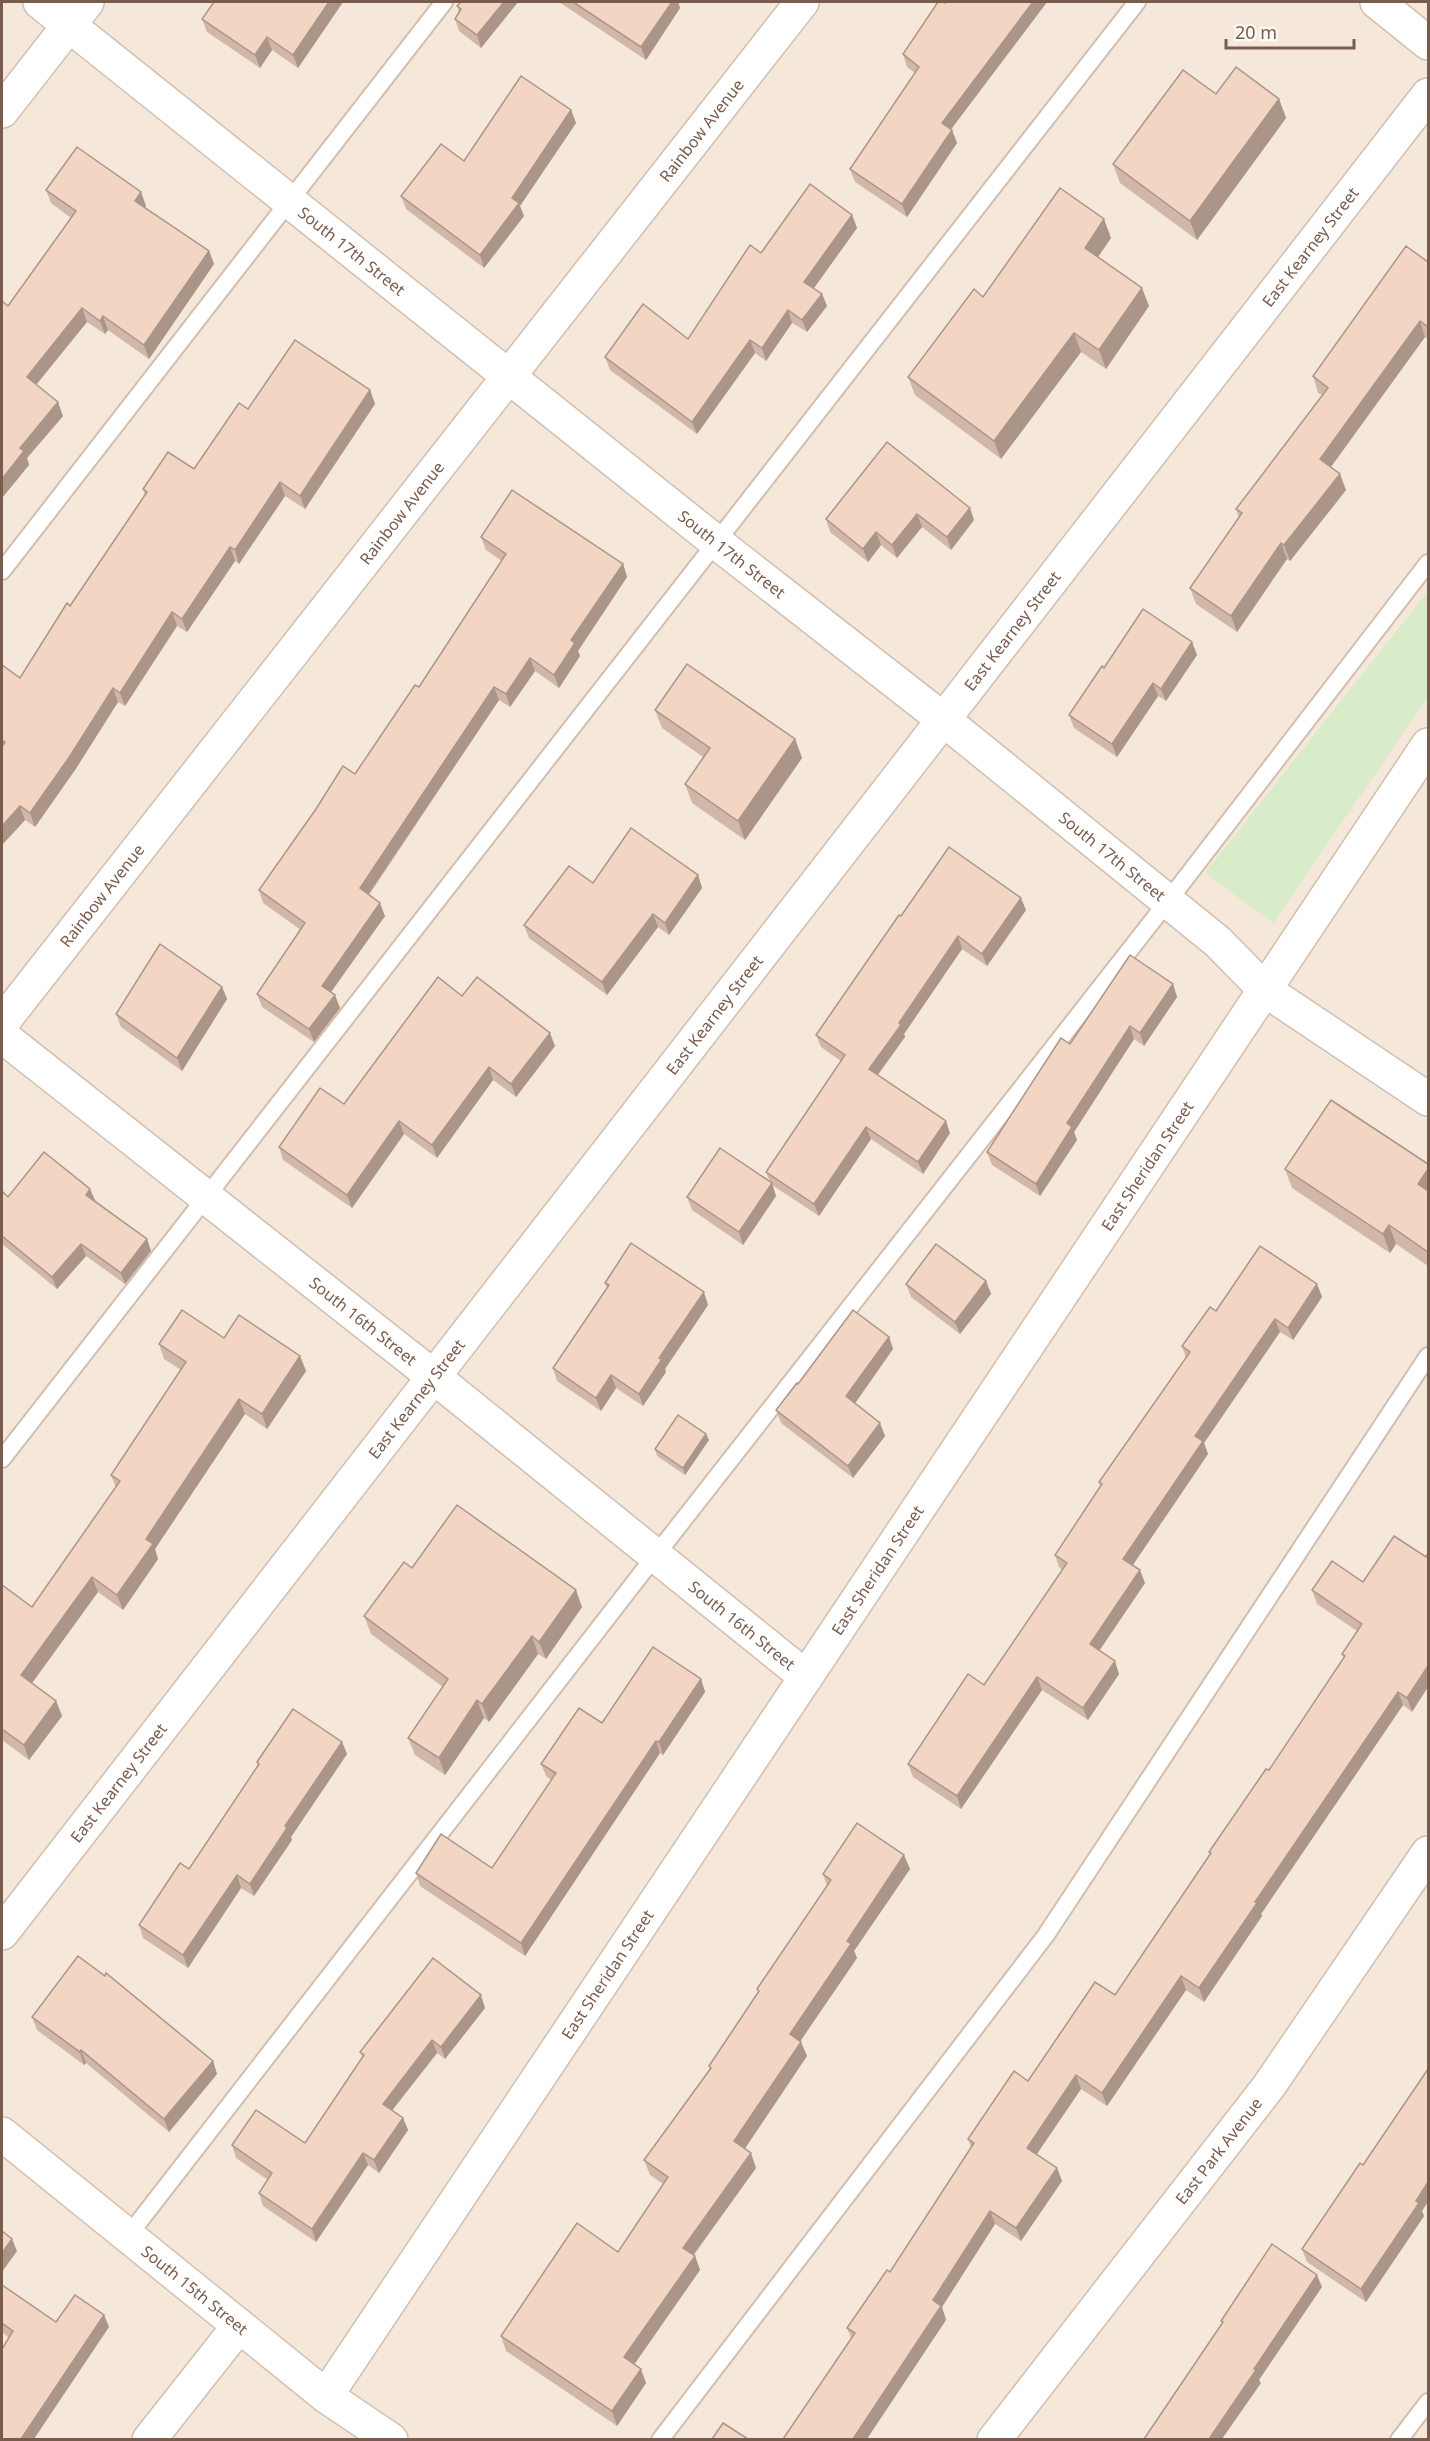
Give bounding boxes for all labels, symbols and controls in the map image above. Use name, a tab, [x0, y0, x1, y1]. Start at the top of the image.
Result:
scale bar	[1226, 12, 1354, 50]
text: 20 m	[1235, 20, 1277, 44]
street label: Rainbow Avenue	[654, 74, 749, 186]
street label: East Kearney Street	[1257, 182, 1364, 311]
street label: South 17th Street	[294, 202, 410, 301]
street label: Rainbow Avenue	[354, 457, 449, 569]
street label: South 17th Street	[673, 505, 790, 603]
street label: East Kearney Street	[959, 566, 1066, 695]
street label: South 17th Street	[1054, 807, 1170, 906]
street label: Rainbow Avenue	[55, 839, 149, 952]
street label: East Kearney Street	[661, 950, 768, 1079]
street label: East Sheridan Street	[1096, 1097, 1198, 1235]
street label: South 16th Street	[305, 1272, 422, 1370]
street label: East Kearney Street	[363, 1334, 470, 1463]
street label: East Sheridan Street	[826, 1501, 929, 1639]
street label: South 16th Street	[684, 1576, 800, 1675]
street label: East Kearney Street	[65, 1718, 172, 1847]
street label: East Sheridan Street	[556, 1905, 659, 2043]
street label: East Park Avenue	[1170, 2093, 1267, 2209]
street label: South 15th Street	[137, 2240, 253, 2340]

